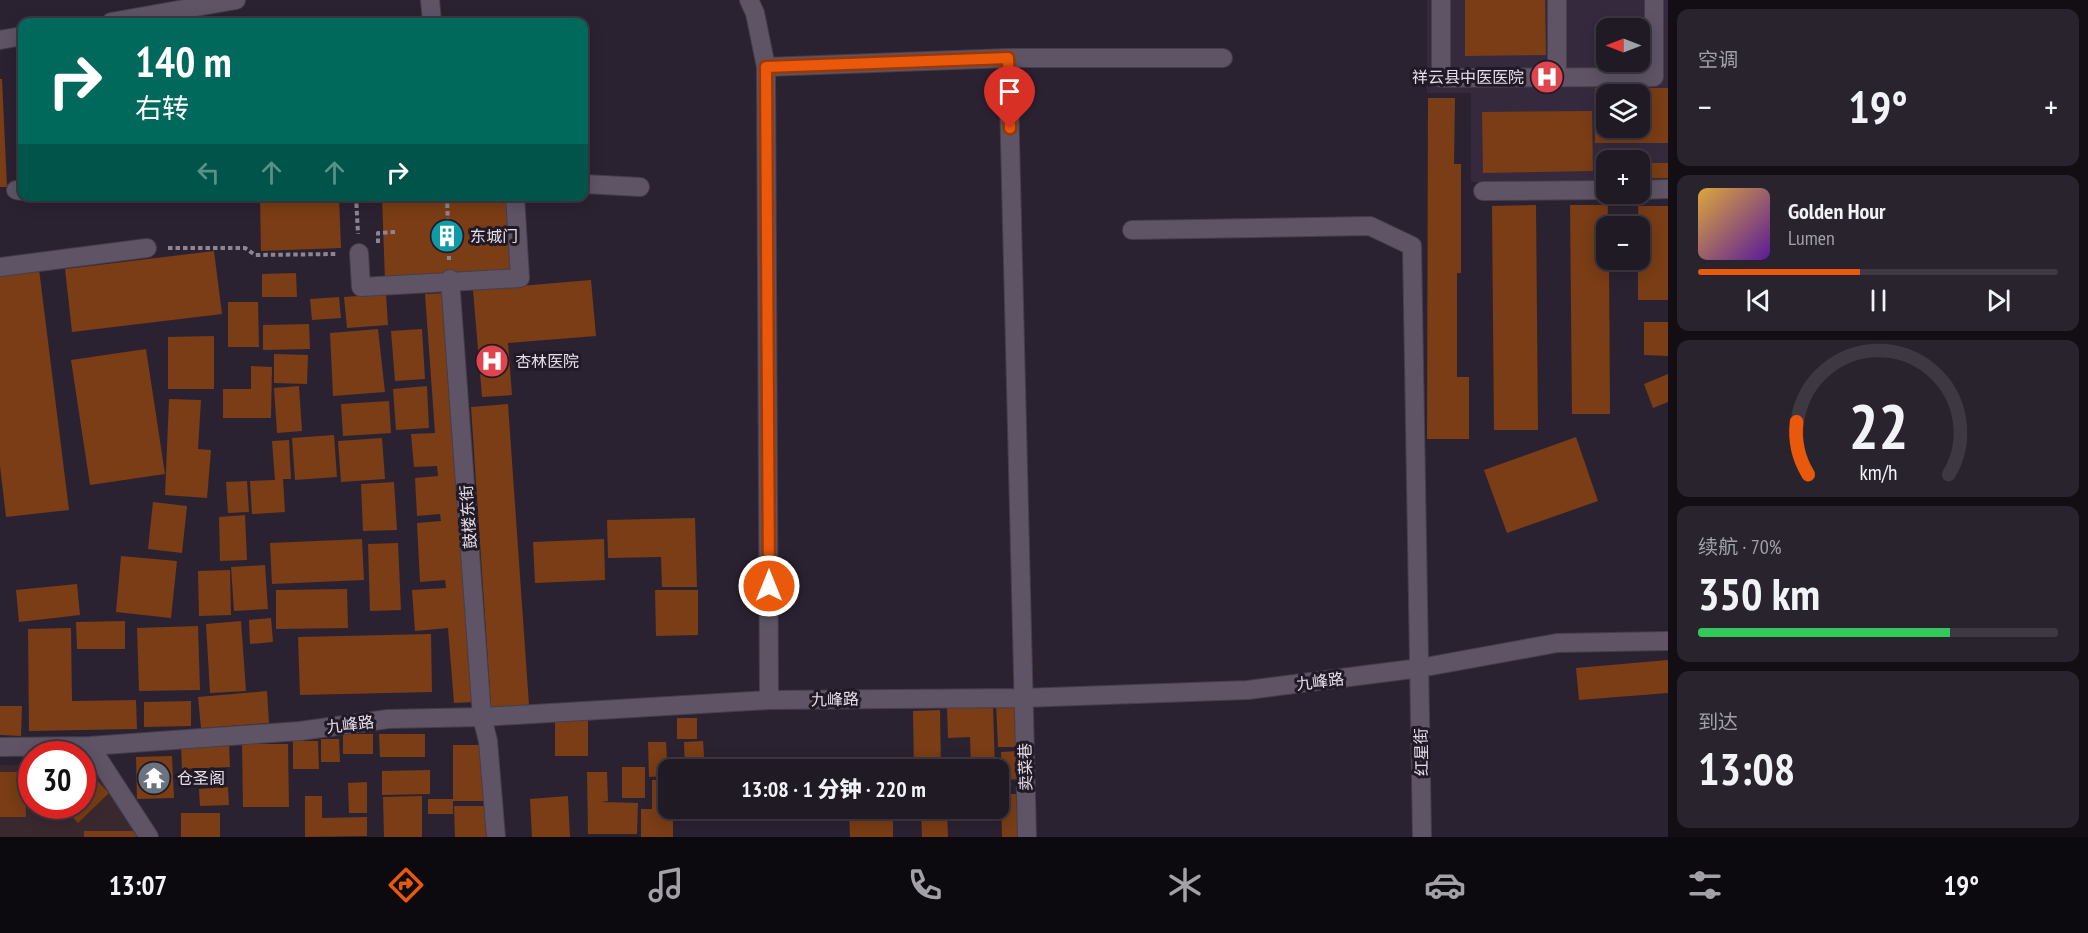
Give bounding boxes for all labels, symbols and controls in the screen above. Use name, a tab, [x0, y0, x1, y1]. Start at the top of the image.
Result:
north arrow	[1596, 18, 1650, 72]
map controls	[1596, 18, 1650, 270]
text: 140 m	[135, 34, 232, 89]
icon: right	[36, 42, 114, 120]
text: 空调	[1698, 47, 1738, 73]
hospital icon: 祥云县中医医院	[1529, 59, 1565, 95]
pin	[984, 66, 1035, 128]
place label: 祥云县中医医院	[1412, 67, 1524, 87]
icon: arrive	[993, 75, 1026, 108]
text: 19°	[1848, 77, 1908, 135]
button: layers	[1596, 84, 1650, 138]
text: −	[1698, 85, 1712, 128]
text: +	[2044, 85, 2058, 128]
text: 右转	[135, 91, 189, 125]
button: +	[1596, 150, 1650, 204]
icon: left	[192, 156, 225, 189]
icon: ahead	[255, 156, 288, 189]
icon: ahead	[318, 156, 351, 189]
icon: right	[381, 156, 414, 189]
text: Golden Hour	[1788, 197, 1886, 225]
button: −	[1596, 216, 1650, 270]
building icon: 东城门	[429, 218, 465, 254]
text: Lumen	[1788, 225, 1835, 251]
place label: 东城门	[470, 226, 518, 246]
icon: previous	[1742, 284, 1775, 317]
icon: pause	[1862, 284, 1895, 317]
icon: next	[1982, 284, 2015, 317]
hospital icon: 杏林医院	[474, 343, 510, 379]
place label: 杏林医院	[515, 351, 579, 371]
text: 22	[1848, 386, 1908, 467]
text: km/h	[1859, 459, 1897, 487]
street label: 鼓楼东街	[456, 484, 480, 550]
text: 续航 · 70%	[1698, 534, 1781, 560]
position arrow	[737, 554, 801, 618]
text: 350 km	[1698, 564, 1820, 622]
street label: 九峰路	[1295, 668, 1345, 694]
street label: 九峰路	[811, 689, 859, 709]
text: 到达	[1698, 709, 1738, 735]
street label: 九峰路	[325, 711, 375, 737]
street label: 红星街	[1411, 728, 1431, 776]
text: 13:08	[1698, 739, 1795, 797]
speed limit sign: 30	[18, 741, 96, 819]
street label: 卖菜巷	[1015, 743, 1035, 791]
temple icon: 仓圣阁	[136, 760, 172, 796]
place label: 仓圣阁	[177, 768, 225, 788]
text: 13:08 · 1 分钟 · 220 m	[741, 775, 926, 803]
icon: directions	[385, 864, 427, 906]
icon: music	[645, 864, 687, 906]
icon: phone	[904, 864, 946, 906]
icon: climate	[1164, 864, 1206, 906]
icon: car	[1424, 864, 1466, 906]
icon: filters	[1684, 864, 1726, 906]
text: 13:07	[109, 868, 167, 902]
text: 19°	[1943, 868, 1979, 902]

